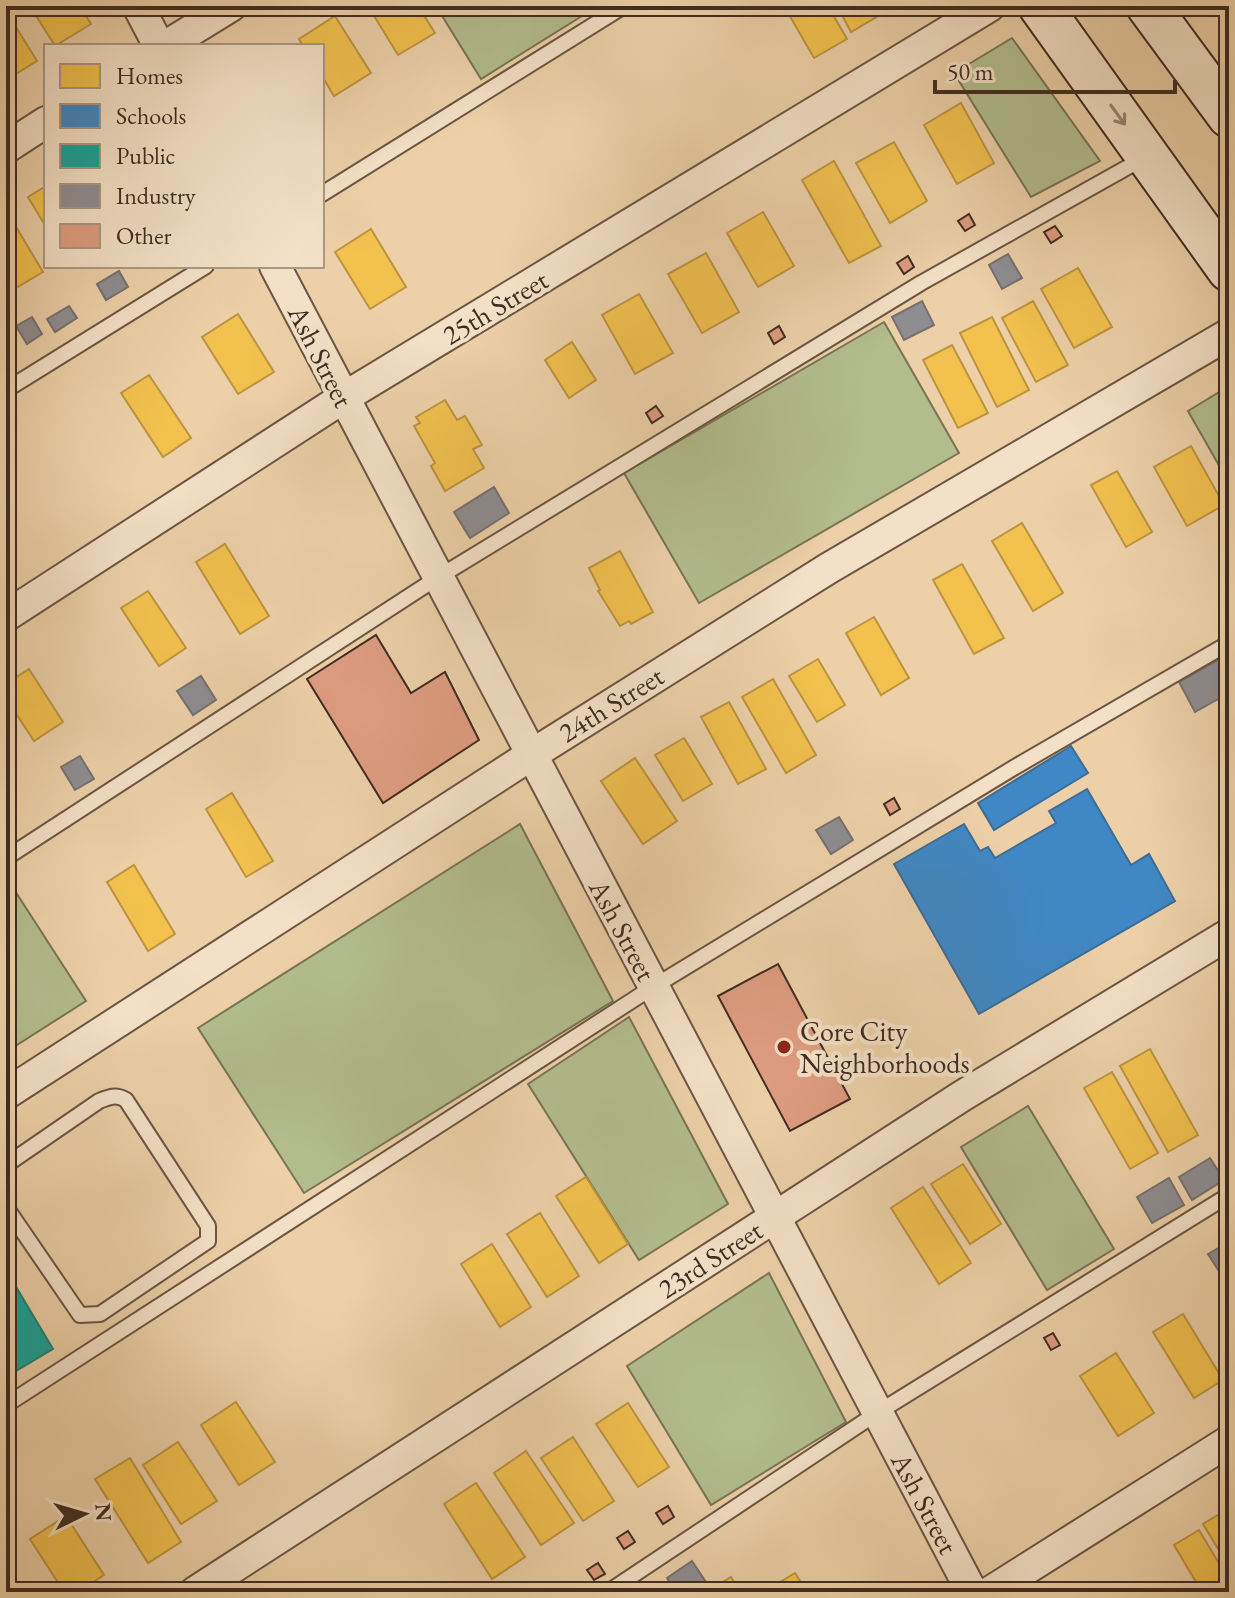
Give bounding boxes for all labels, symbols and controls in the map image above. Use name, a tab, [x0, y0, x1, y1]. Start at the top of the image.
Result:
legend	[44, 44, 324, 268]
scale bar	[935, 44, 1175, 94]
text: 50 m	[947, 56, 994, 87]
text: Homes	[116, 60, 183, 91]
text: Schools	[116, 100, 186, 131]
one-way arrow	[1110, 103, 1127, 125]
text: Public	[116, 140, 175, 171]
text: Industry	[116, 180, 196, 211]
text: Other	[116, 220, 172, 251]
street label: 25th Street	[435, 261, 555, 353]
street label: Ash Street	[280, 298, 362, 413]
street label: 24th Street	[552, 658, 670, 750]
street label: Ash Street	[581, 872, 665, 987]
place label: Core City Neighborhoods	[800, 1013, 970, 1081]
marker: Core City Neighborhoods	[775, 1038, 793, 1056]
street label: 23rd Street	[651, 1212, 769, 1306]
street label: Ash Street	[883, 1445, 967, 1560]
north arrow	[44, 1474, 124, 1554]
text: N	[88, 1502, 119, 1523]

